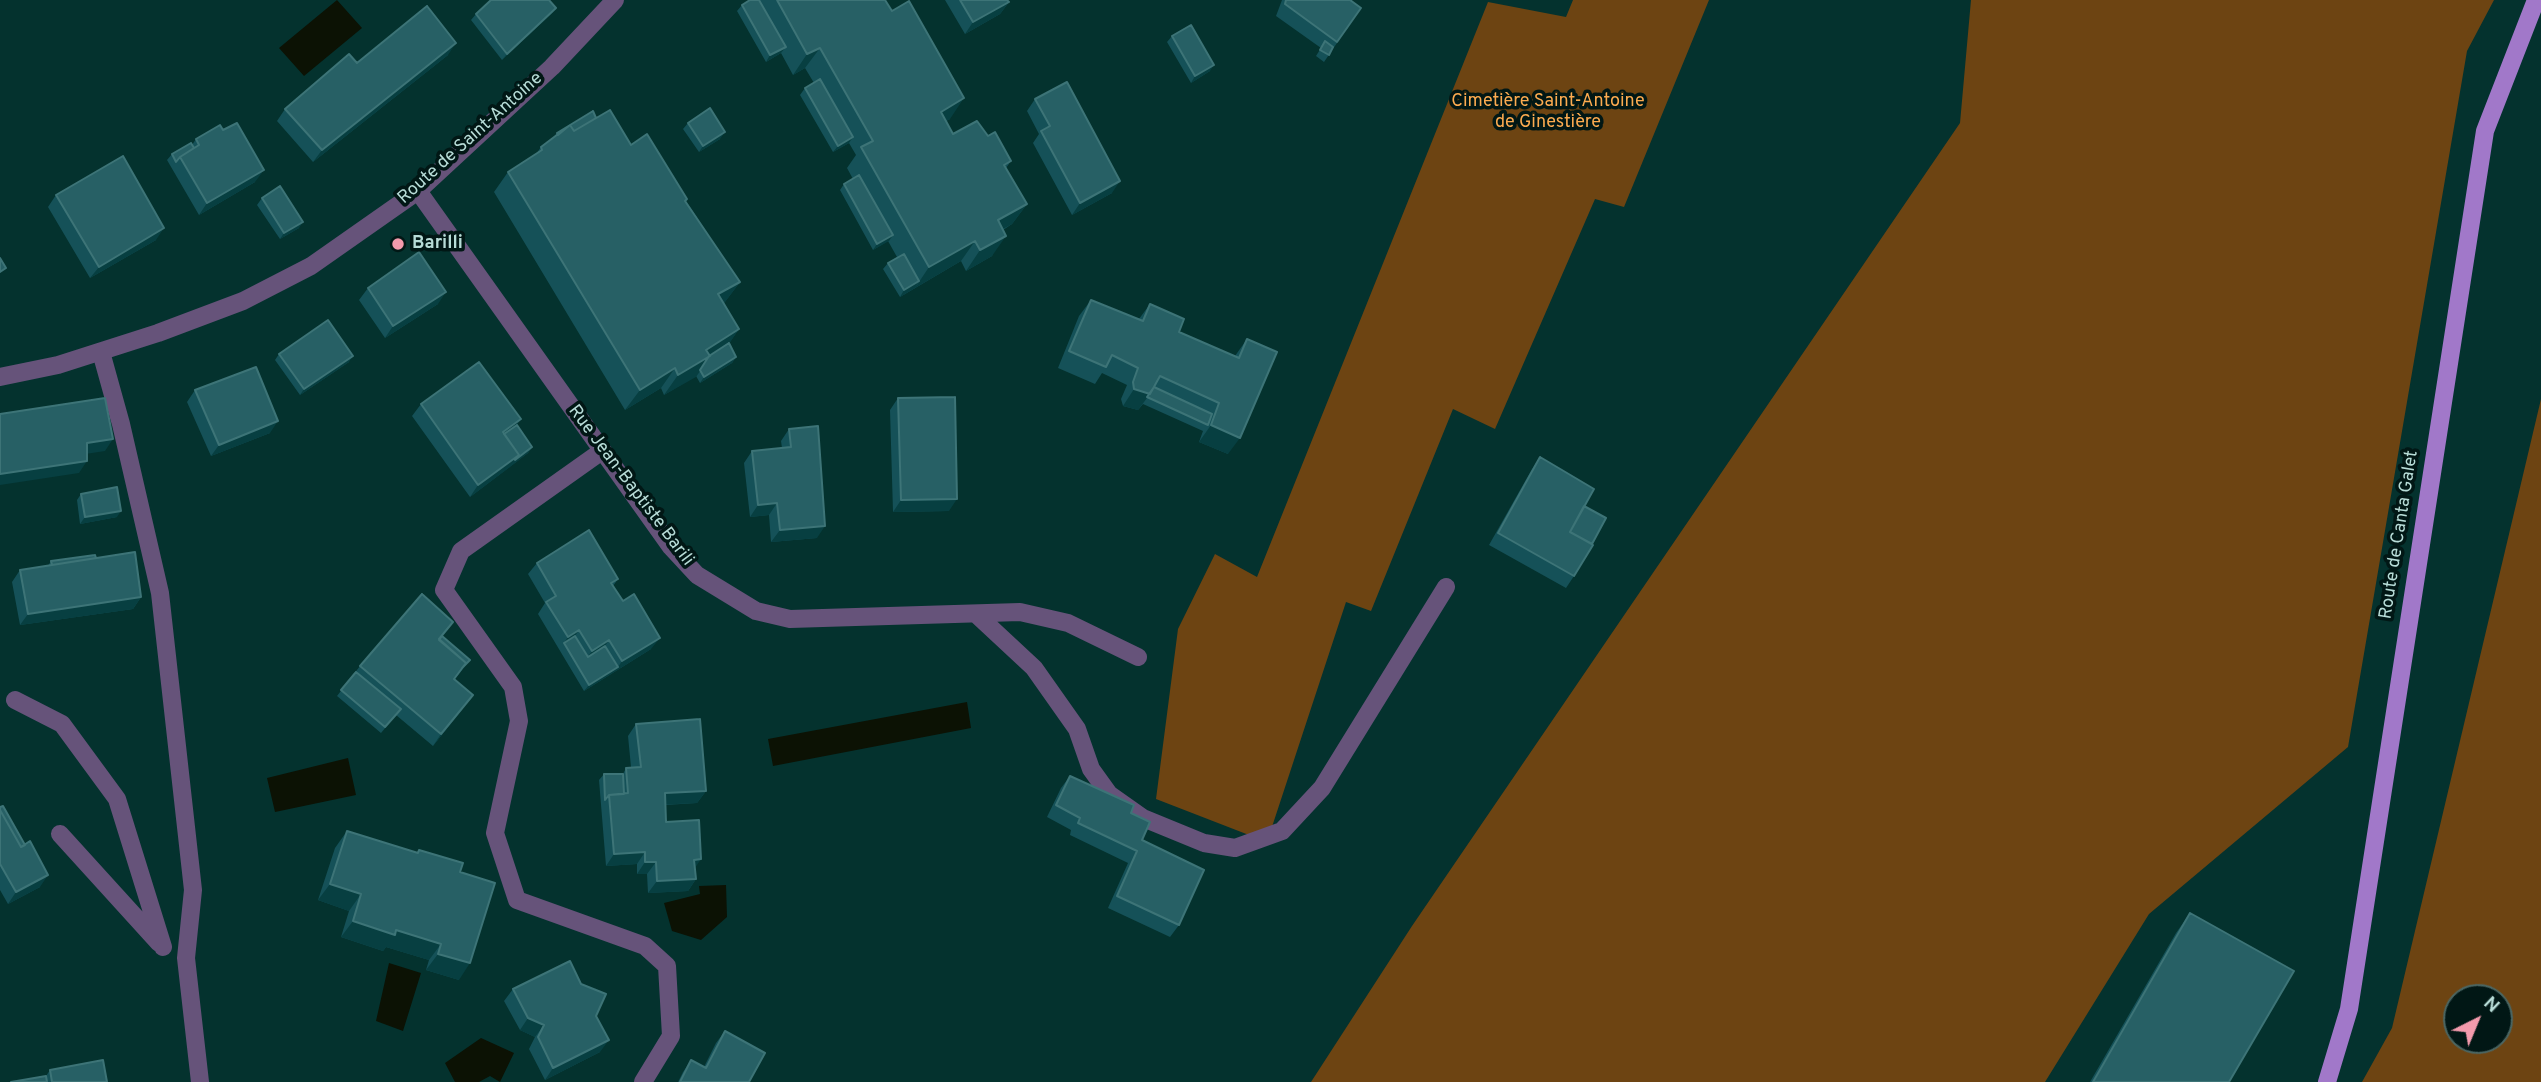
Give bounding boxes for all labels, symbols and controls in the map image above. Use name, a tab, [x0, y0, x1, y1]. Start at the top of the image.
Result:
street label: Route de Saint-Antoine	[394, 68, 548, 210]
park label: Cimetière Saint-Antoine de Ginestière	[1451, 91, 1645, 134]
place label: Barilli	[412, 233, 463, 255]
marker: Barilli	[390, 236, 406, 252]
street label: Rue Jean-Baptiste Barili	[562, 401, 698, 571]
street label: Route de Canta Galet	[2376, 449, 2424, 621]
north arrow	[2443, 984, 2513, 1054]
text: N	[2478, 992, 2504, 1019]

